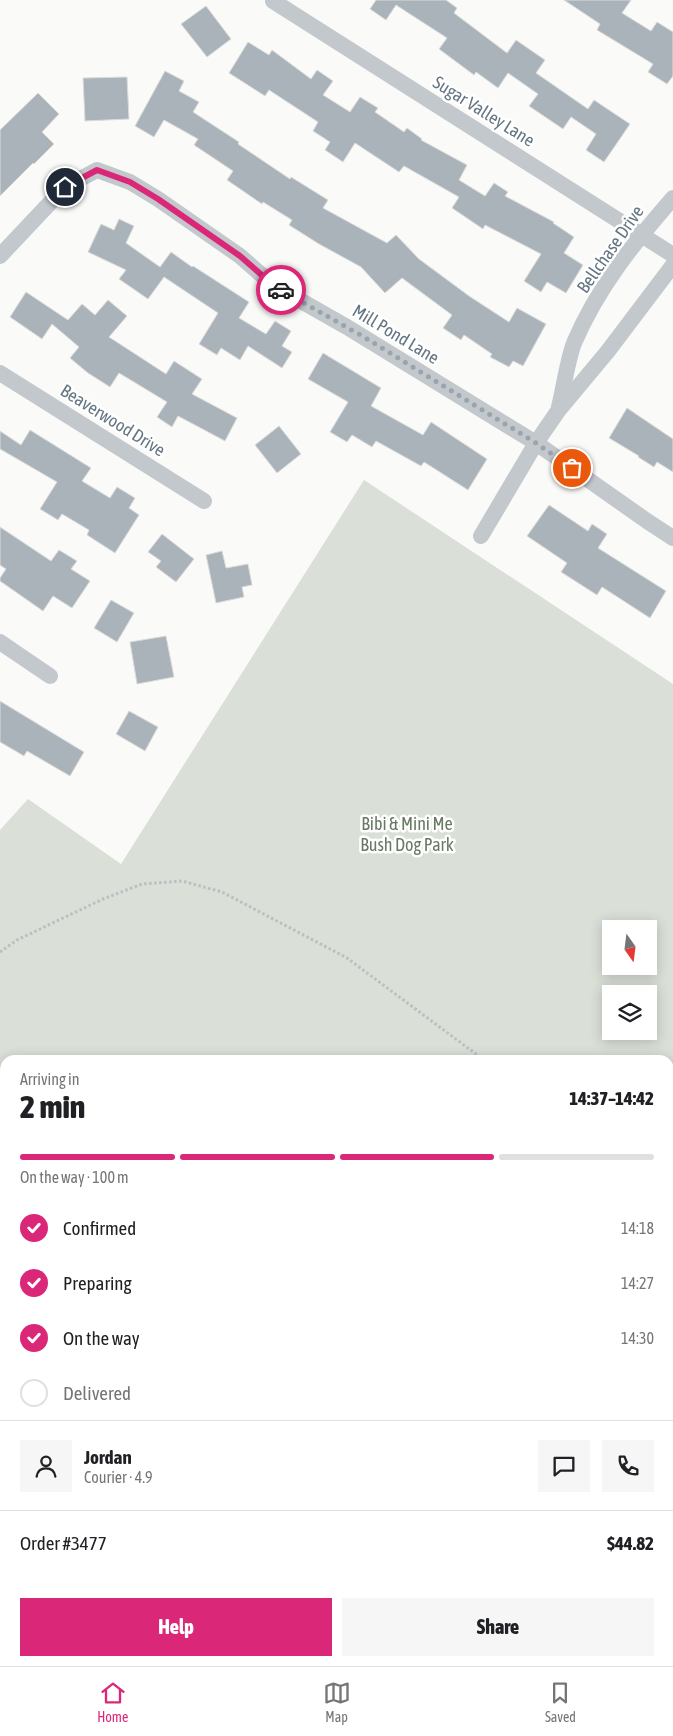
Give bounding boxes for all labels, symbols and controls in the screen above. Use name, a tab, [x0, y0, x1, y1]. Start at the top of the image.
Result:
street label: Sugar Valley Lane	[429, 71, 539, 151]
pin	[44, 166, 86, 208]
icon: home	[51, 173, 79, 201]
street label: Bellchase Drive	[572, 201, 648, 297]
courier	[256, 265, 306, 315]
icon: car	[267, 276, 295, 304]
street label: Mill Pond Lane	[349, 300, 443, 368]
street label: Beaverwood Drive	[57, 380, 169, 460]
pin	[551, 447, 593, 489]
icon: bag	[558, 454, 586, 482]
park label: Bibi & Mini Me Bush Dog Park	[360, 813, 454, 855]
north arrow	[602, 920, 658, 975]
map controls	[602, 920, 657, 1040]
button: layers	[602, 985, 657, 1040]
text: Arriving in	[20, 1070, 80, 1088]
text: 14:37–14:42	[569, 1087, 654, 1109]
text: 2 min	[20, 1088, 85, 1125]
text: On the way · 100 m	[20, 1168, 129, 1186]
icon: check	[20, 1214, 48, 1242]
text: Confirmed	[63, 1217, 136, 1239]
text: 14:18	[621, 1219, 654, 1237]
icon: check	[20, 1269, 48, 1297]
text: Preparing	[63, 1272, 132, 1294]
text: 14:27	[621, 1274, 654, 1292]
icon: check	[20, 1324, 48, 1352]
text: On the way	[63, 1327, 140, 1349]
text: 14:30	[621, 1329, 654, 1347]
text: Delivered	[63, 1382, 131, 1404]
button: person	[20, 1440, 72, 1492]
button: chat	[538, 1440, 590, 1492]
button: phone	[602, 1440, 654, 1492]
text: Jordan	[84, 1446, 132, 1468]
text: Courier · 4.9	[84, 1468, 153, 1486]
text: Order #3477	[20, 1532, 107, 1554]
text: $44.82	[607, 1532, 654, 1554]
button: Help	[20, 1598, 332, 1656]
button: Share	[342, 1598, 654, 1656]
tab: Home	[97, 1679, 128, 1725]
tab: Map	[323, 1679, 351, 1725]
tab: Saved	[545, 1679, 576, 1725]

